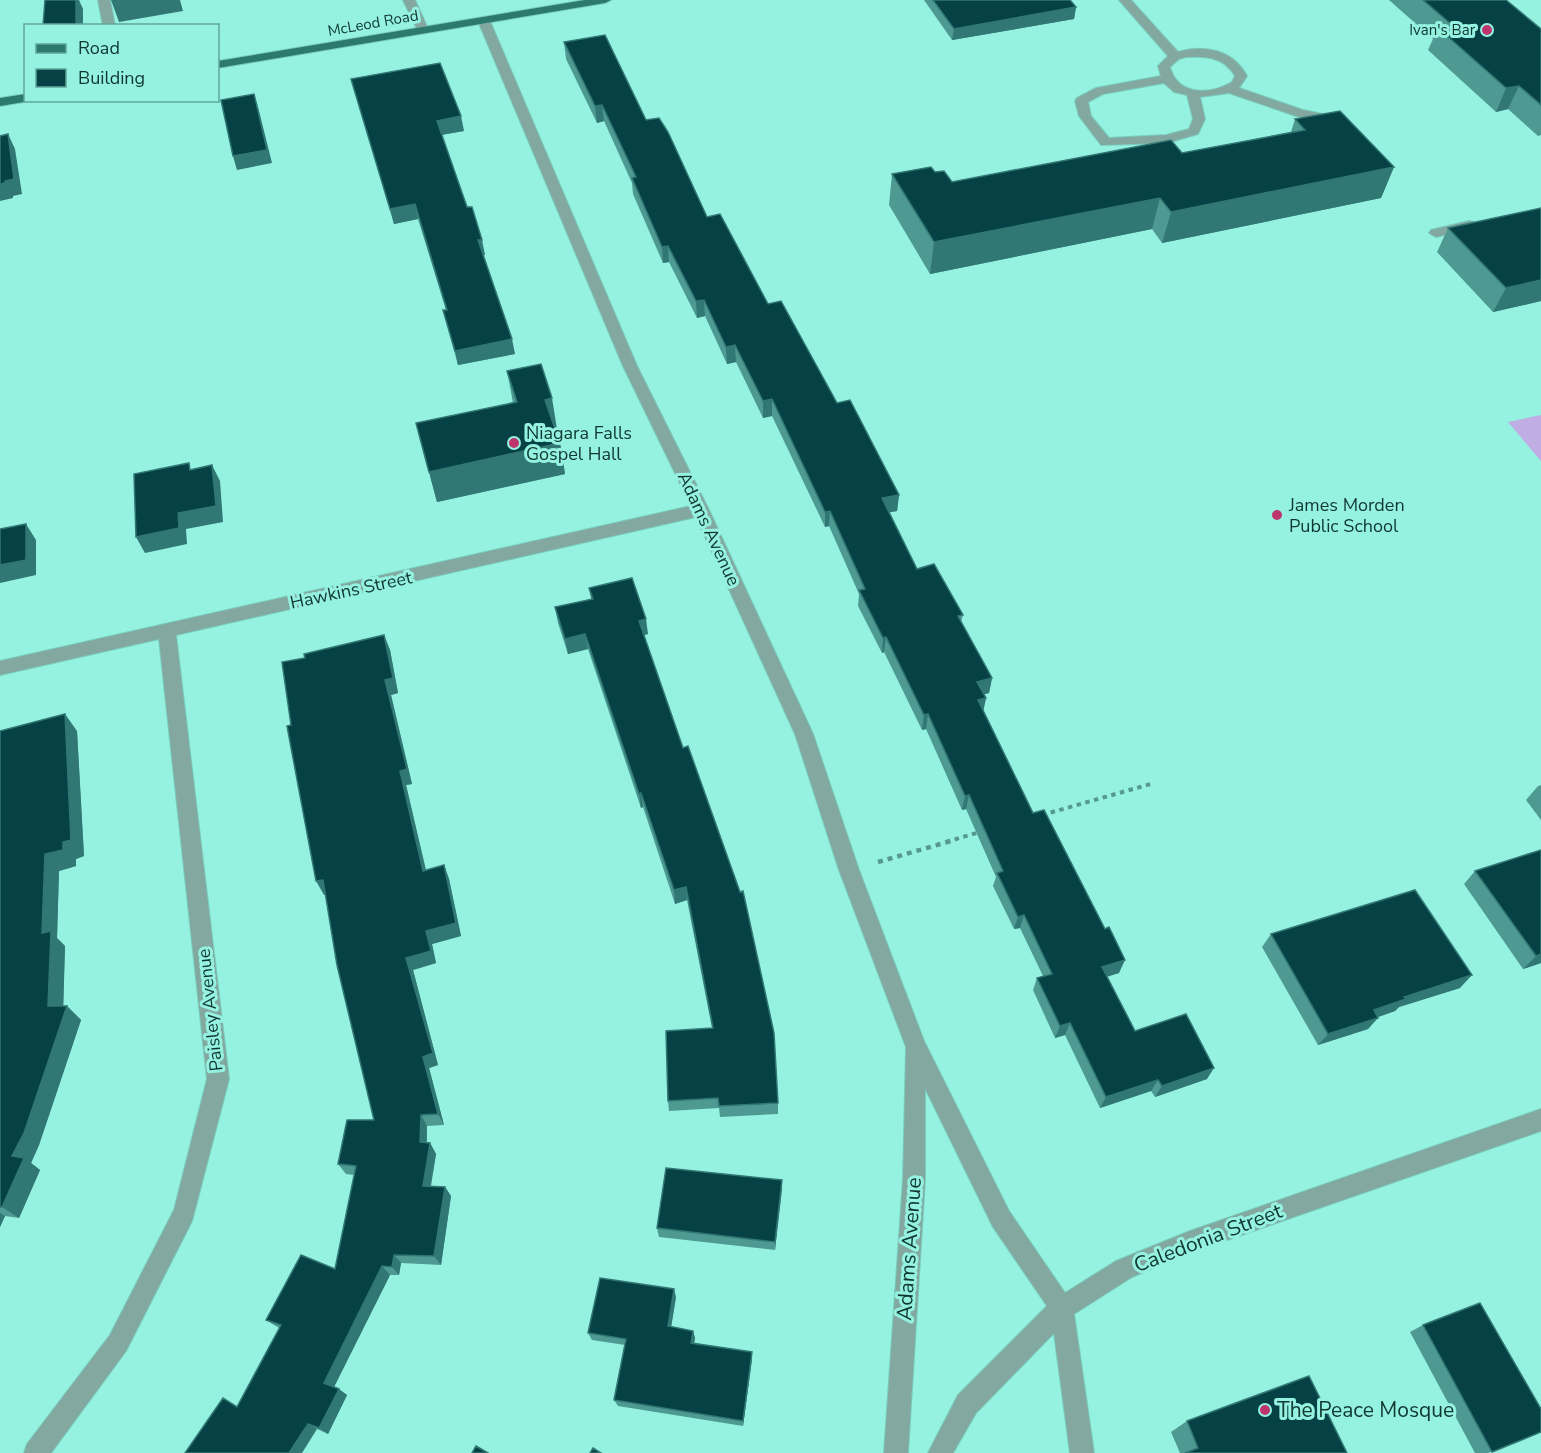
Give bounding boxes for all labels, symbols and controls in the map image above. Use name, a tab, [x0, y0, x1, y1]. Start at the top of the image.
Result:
street label: McLeod Road	[326, 5, 420, 41]
place label: Ivan's Bar	[1409, 20, 1476, 40]
marker: Ivan's Bar	[1480, 23, 1494, 37]
legend	[24, 24, 219, 102]
text: Road	[78, 36, 120, 60]
text: Building	[78, 66, 145, 90]
place label: Niagara Falls Gospel Hall	[526, 421, 632, 466]
marker: Niagara Falls Gospel Hall	[507, 436, 521, 450]
street label: Adams Avenue	[672, 468, 746, 590]
place label: James Morden Public School	[1288, 493, 1405, 538]
marker: James Morden Public School	[1270, 508, 1284, 522]
street label: Hawkins Street	[288, 565, 415, 615]
street label: Paisley Avenue	[192, 947, 228, 1073]
street label: Adams Avenue	[890, 1176, 928, 1322]
street label: Caledonia Street	[1130, 1197, 1287, 1279]
place label: The Peace Mosque	[1277, 1396, 1454, 1424]
marker: The Peace Mosque	[1258, 1403, 1272, 1417]

